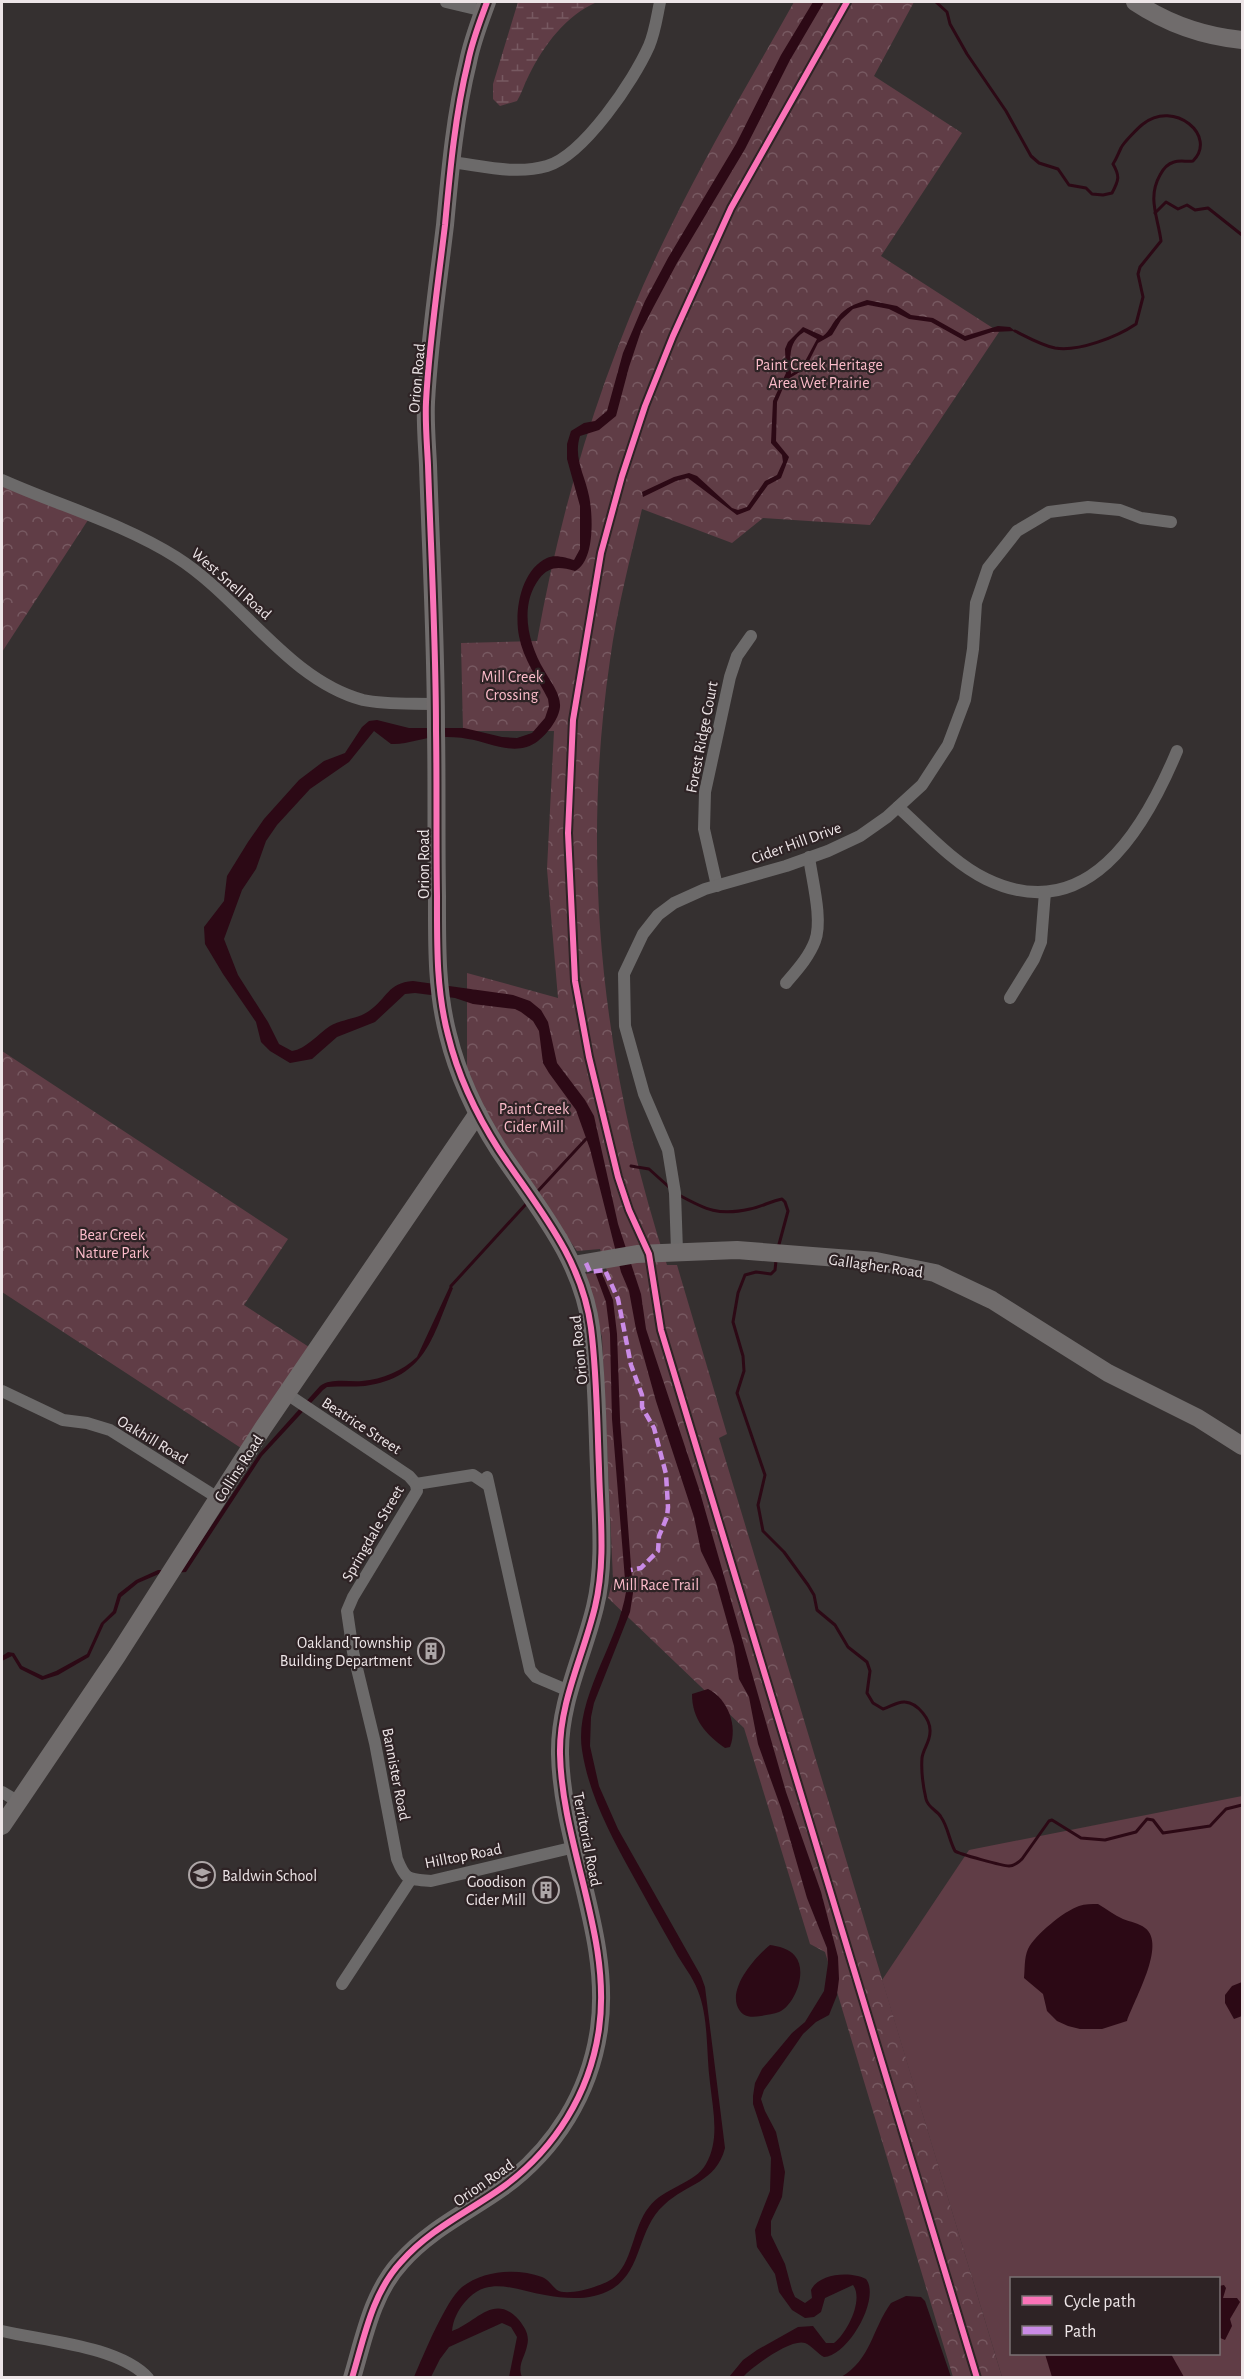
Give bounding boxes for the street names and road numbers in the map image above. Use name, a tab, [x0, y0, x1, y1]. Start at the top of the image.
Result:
street label: Orion Road	[406, 343, 428, 413]
street label: West Snell Road	[188, 545, 274, 623]
street label: Forest Ridge Court	[683, 680, 721, 794]
street label: Cider Hill Drive	[749, 819, 843, 867]
street label: Orion Road	[416, 829, 432, 899]
street label: Gallagher Road	[828, 1251, 924, 1281]
street label: Orion Road	[567, 1314, 591, 1385]
street label: Beatrice Street	[319, 1394, 404, 1457]
street label: Oakhill Road	[114, 1413, 191, 1467]
street label: Collins Road	[211, 1432, 266, 1505]
street label: Springdale Street	[339, 1483, 407, 1584]
street label: Bannister Road	[379, 1727, 413, 1822]
street label: Territorial Road	[570, 1791, 604, 1888]
street label: Hilltop Road	[423, 1841, 503, 1871]
street label: Orion Road	[450, 2156, 517, 2209]

